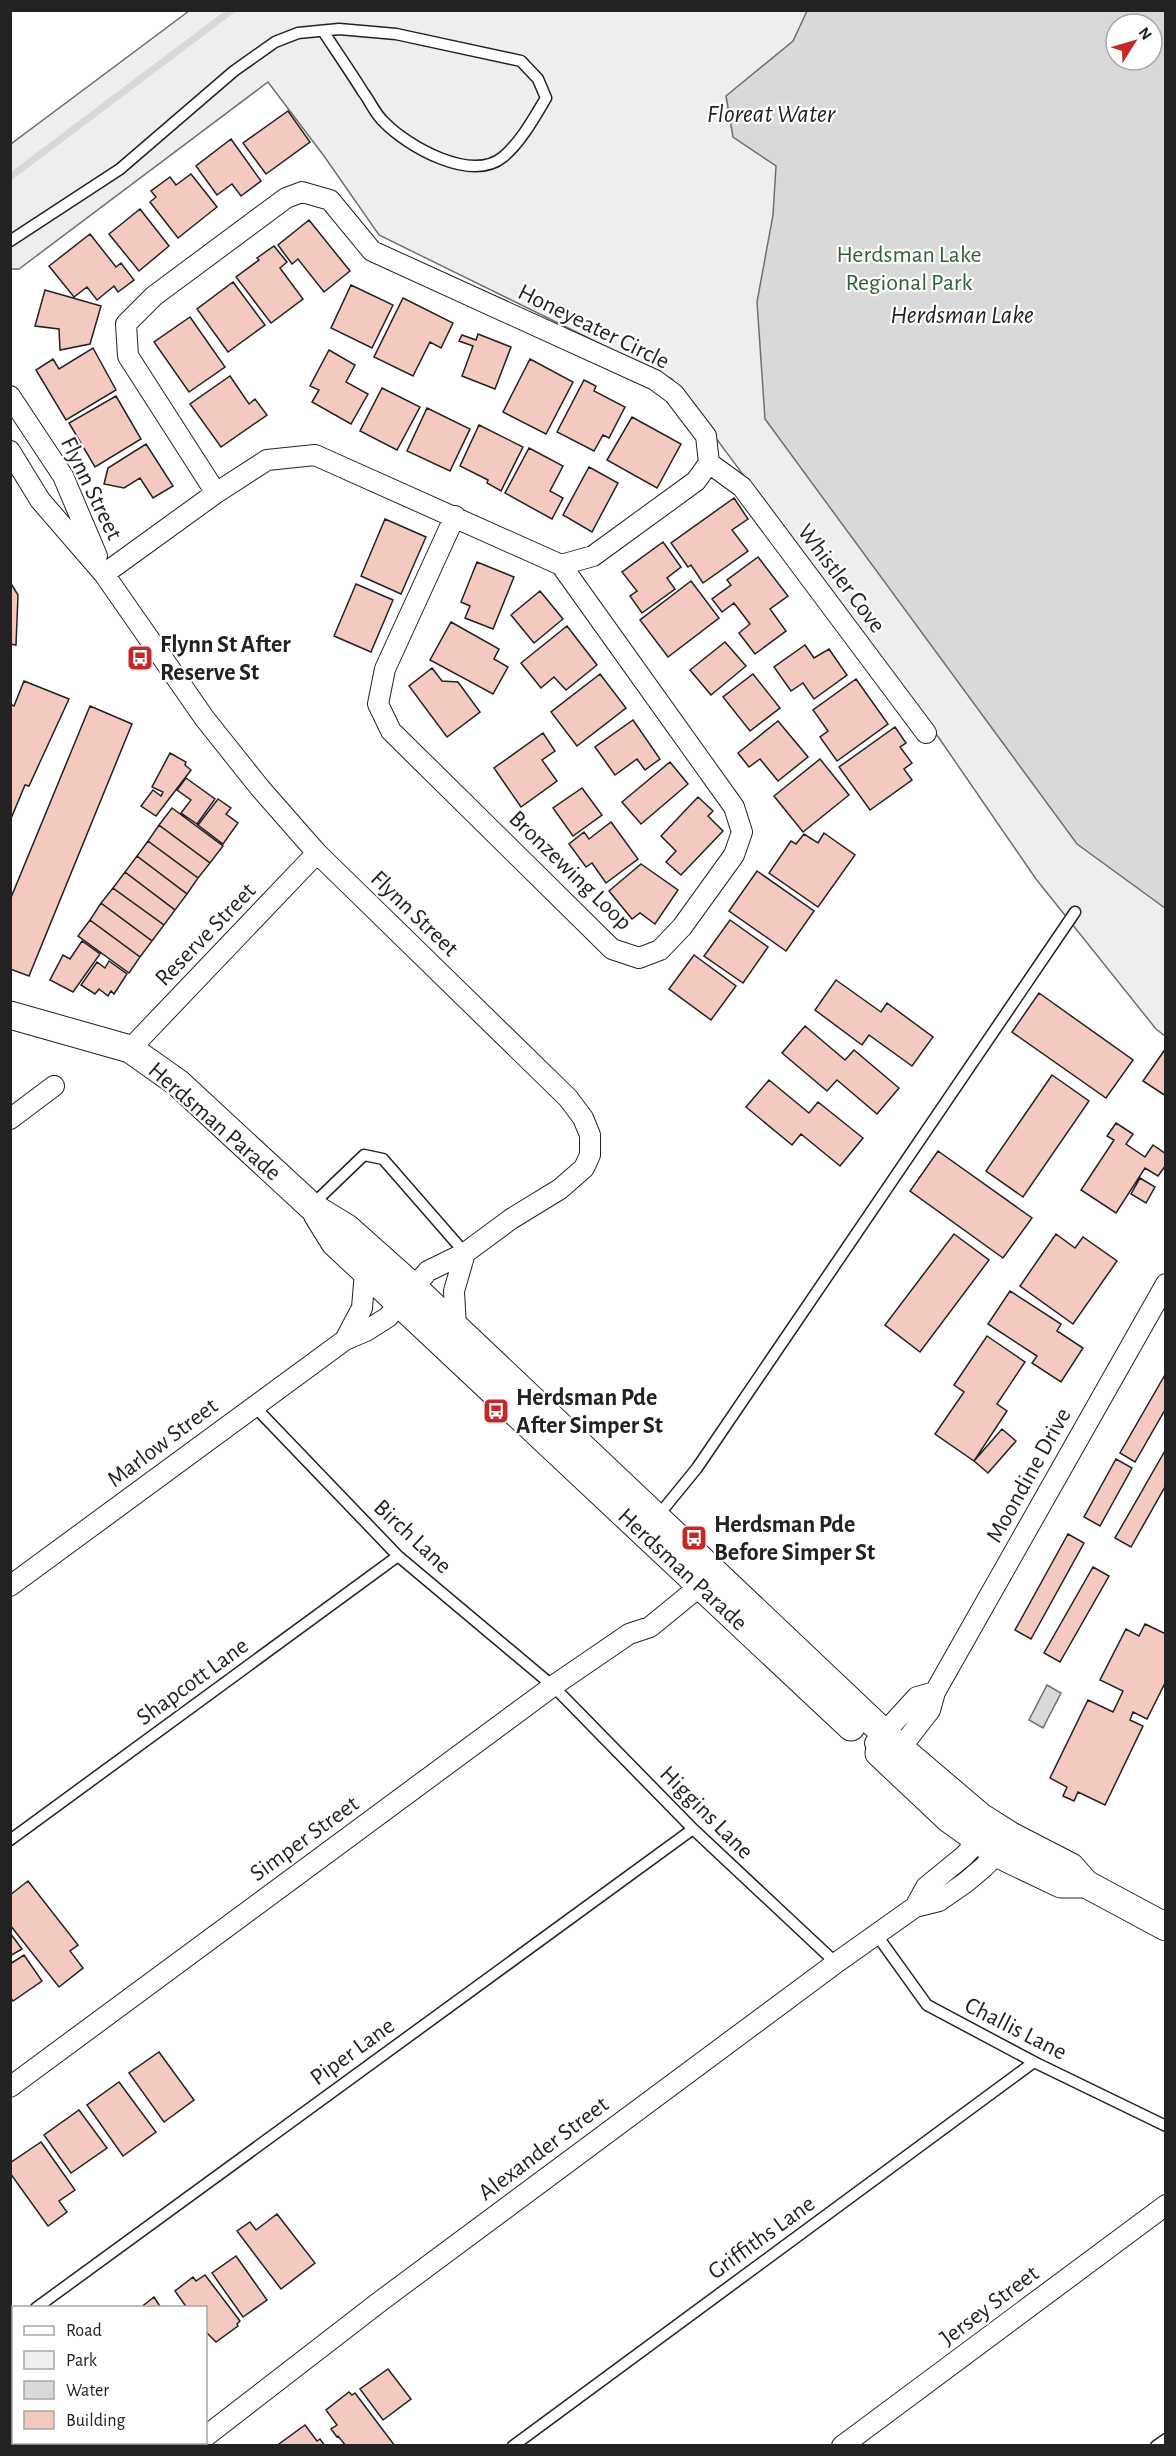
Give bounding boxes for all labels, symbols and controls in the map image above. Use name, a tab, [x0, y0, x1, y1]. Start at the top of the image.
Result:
north arrow	[1104, 12, 1164, 72]
text: N	[1135, 24, 1155, 43]
water label: Floreat Water	[707, 101, 837, 127]
park label: Herdsman Lake Regional Park	[836, 243, 982, 295]
street label: Honeyeater Circle	[514, 280, 673, 374]
water label: Herdsman Lake	[890, 302, 1034, 328]
street label: Flynn Street	[56, 433, 126, 544]
street label: Whistler Cove	[793, 520, 890, 637]
place label: Flynn St After Reserve St	[160, 633, 291, 685]
bus stop icon: Flynn St After Reserve St	[125, 643, 155, 673]
street label: Bronzewing Loop	[504, 806, 636, 935]
street label: Flynn Street	[366, 866, 463, 961]
street label: Reserve Street	[151, 878, 261, 991]
street label: Herdsman Parade	[143, 1058, 285, 1186]
place label: Herdsman Pde After Simper St	[516, 1386, 663, 1438]
street label: Marlow Street	[103, 1393, 223, 1492]
bus stop icon: Herdsman Pde After Simper St	[481, 1396, 511, 1426]
street label: Moondine Drive	[982, 1404, 1076, 1547]
street label: Birch Lane	[369, 1495, 456, 1578]
street label: Herdsman Parade	[613, 1504, 752, 1636]
place label: Herdsman Pde Before Simper St	[714, 1513, 875, 1565]
bus stop icon: Herdsman Pde Before Simper St	[679, 1523, 709, 1553]
street label: Shapcott Lane	[132, 1633, 253, 1730]
street label: Higgins Lane	[655, 1761, 758, 1864]
street label: Simper Street	[246, 1791, 364, 1886]
street label: Challis Lane	[961, 1993, 1070, 2065]
street label: Piper Lane	[306, 2013, 399, 2090]
street label: Alexander Street	[474, 2092, 613, 2205]
street label: Griffiths Lane	[704, 2191, 819, 2284]
street label: Jersey Street	[936, 2261, 1044, 2350]
legend	[12, 2306, 207, 2444]
text: Road	[66, 2322, 102, 2340]
text: Park	[66, 2352, 98, 2370]
text: Water	[66, 2382, 109, 2400]
text: Building	[66, 2412, 126, 2430]

